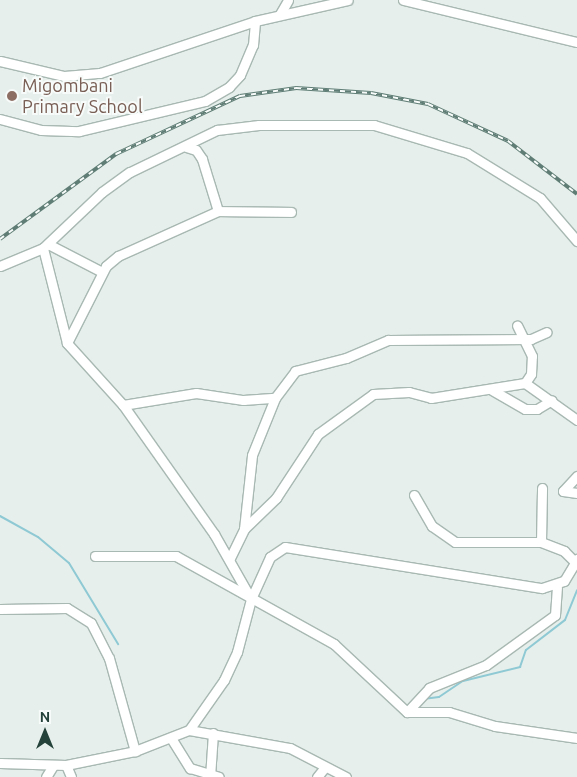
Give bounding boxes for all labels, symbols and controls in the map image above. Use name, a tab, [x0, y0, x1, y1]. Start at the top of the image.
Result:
place label: Migombani Primary School	[22, 75, 143, 118]
marker: Migombani Primary School	[6, 90, 18, 102]
north arrow	[20, 707, 70, 757]
text: N	[40, 709, 50, 725]

